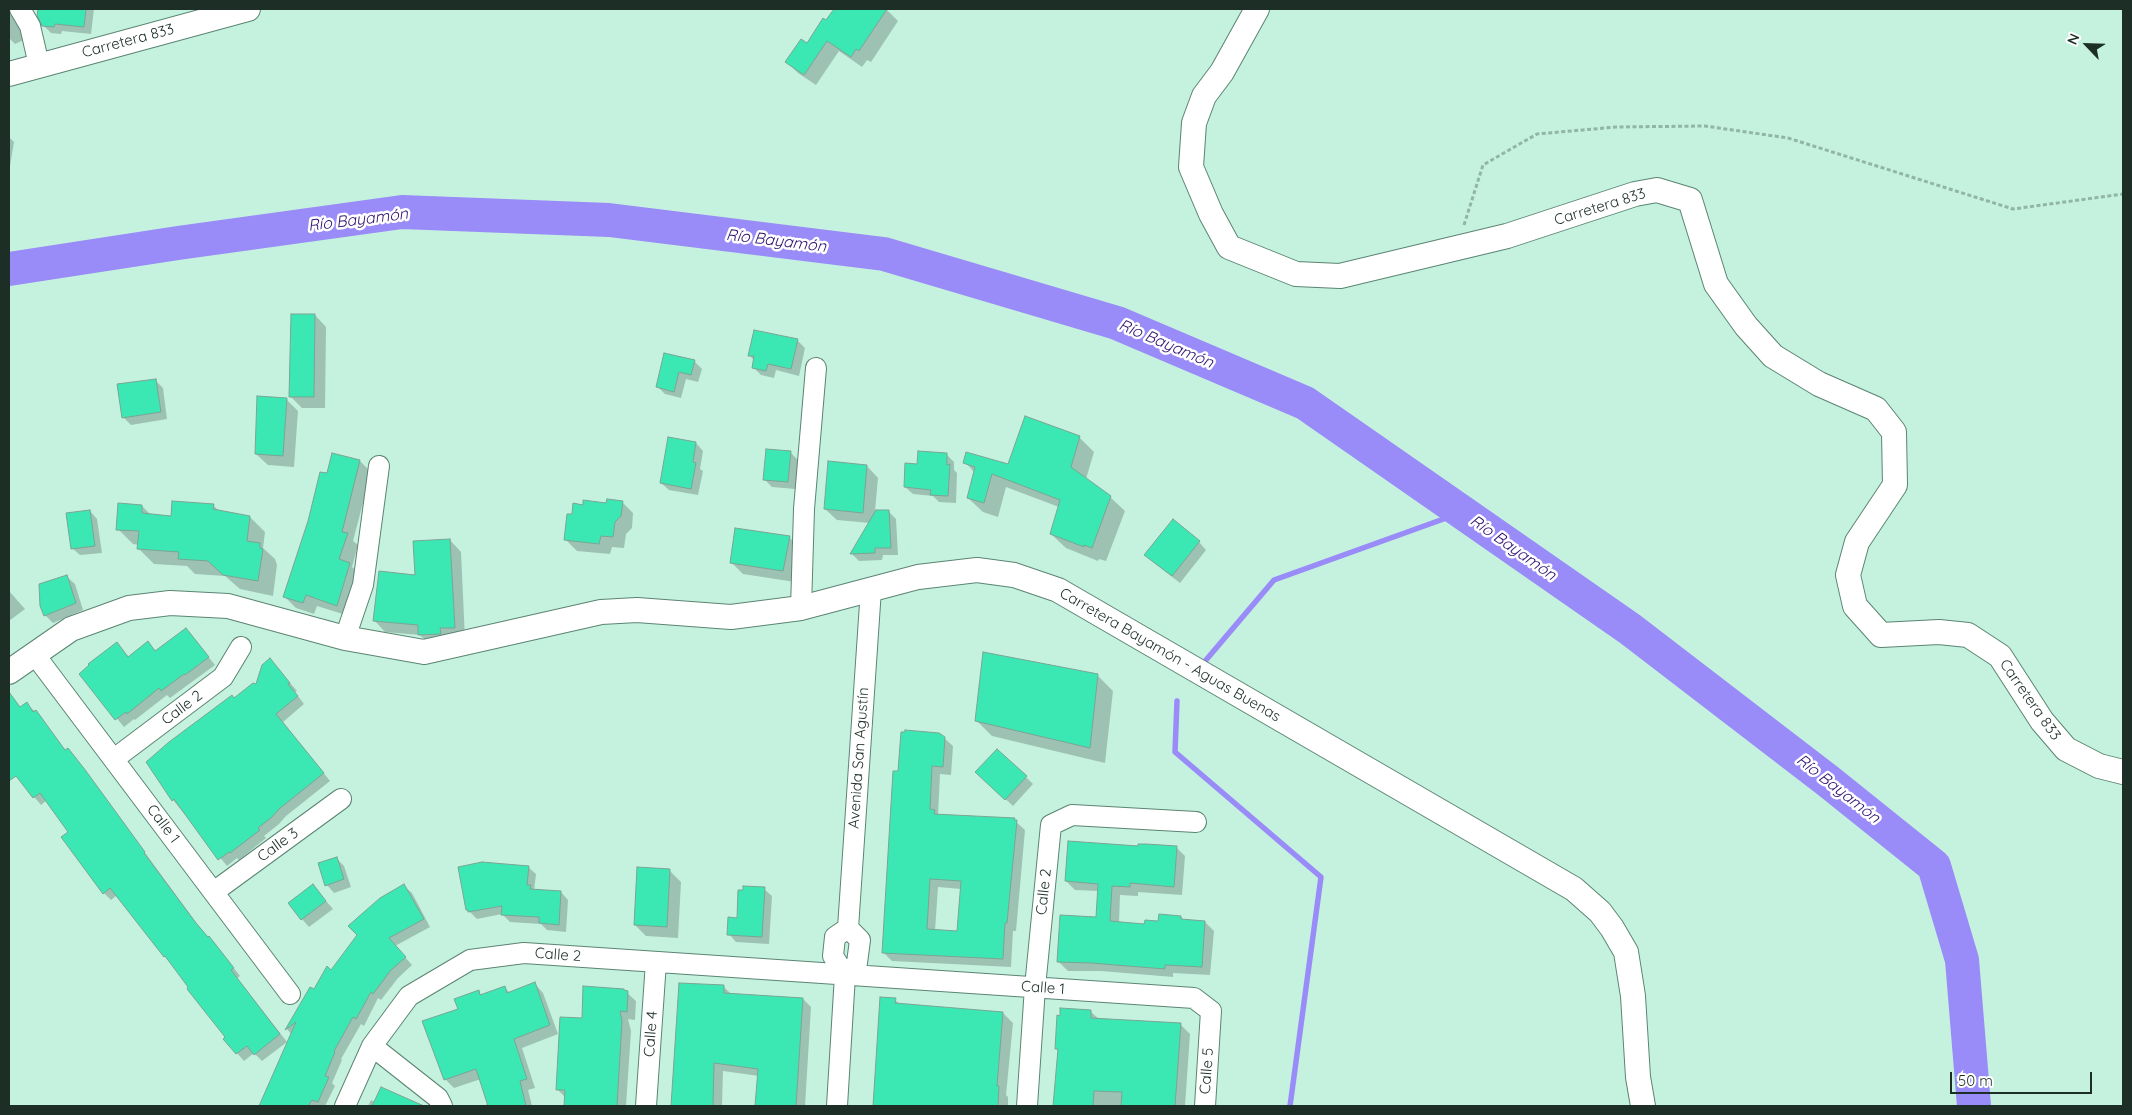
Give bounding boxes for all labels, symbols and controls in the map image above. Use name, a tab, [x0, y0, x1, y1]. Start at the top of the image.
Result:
street label: Carretera 833	[80, 20, 176, 62]
north arrow	[2062, 20, 2112, 70]
text: N	[2063, 31, 2084, 47]
street label: Carretera 833	[1552, 185, 1648, 229]
water label: Río Bayamón	[307, 204, 409, 236]
water label: Río Bayamón	[725, 225, 827, 257]
water label: Río Bayamón	[1116, 316, 1216, 372]
water label: Río Bayamón	[1466, 511, 1560, 585]
street label: Carretera Bayamón - Aguas Buenas	[1056, 584, 1284, 726]
street label: Carretera 833	[1995, 656, 2065, 744]
street label: Calle 2	[158, 687, 206, 729]
street label: Avenida San Agustín	[845, 687, 873, 829]
water label: Río Bayamón	[1792, 750, 1884, 828]
street label: Calle 1	[143, 801, 183, 847]
street label: Calle 3	[254, 824, 302, 866]
street label: Calle 2	[1033, 868, 1055, 916]
street label: Calle 2	[534, 944, 582, 966]
street label: Calle 1	[1021, 977, 1065, 999]
street label: Calle 4	[640, 1010, 662, 1058]
street label: Calle 5	[1196, 1047, 1218, 1095]
scale bar	[1952, 1062, 2094, 1094]
text: 50 m	[1958, 1071, 1993, 1090]

